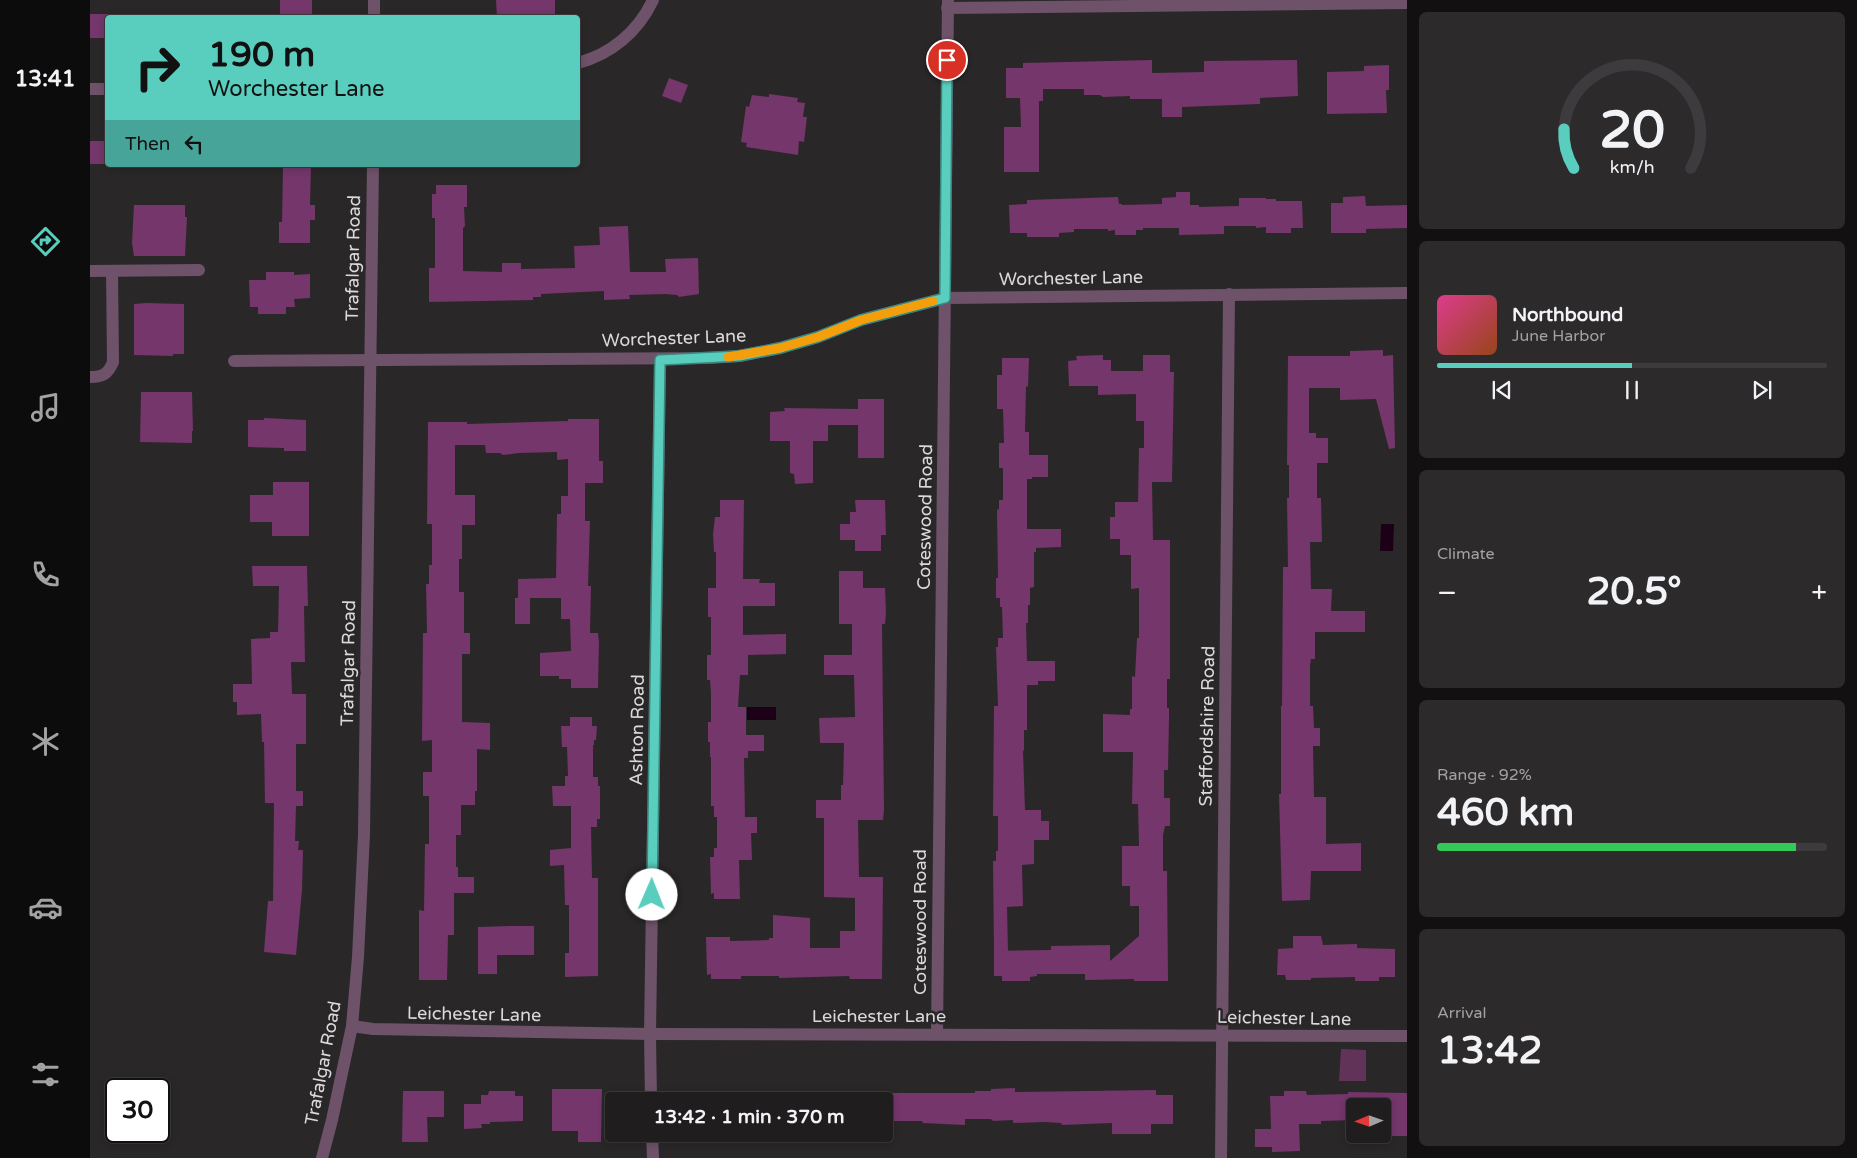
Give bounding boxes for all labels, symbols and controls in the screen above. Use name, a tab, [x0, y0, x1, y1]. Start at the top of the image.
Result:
text: 190 m	[208, 34, 315, 76]
icon: right	[125, 35, 190, 100]
pin	[926, 39, 968, 81]
icon: arrive	[933, 46, 961, 74]
text: 13:41	[15, 66, 75, 92]
text: Worchester Lane	[208, 76, 385, 102]
text: 20	[1599, 99, 1665, 162]
icon: left	[180, 130, 208, 158]
text: Then	[125, 133, 170, 155]
text: km/h	[1610, 157, 1654, 178]
street label: Trafalgar Road	[341, 195, 365, 321]
icon: directions	[28, 224, 63, 259]
street label: Worchester Lane	[999, 266, 1143, 290]
text: Northbound	[1512, 304, 1623, 326]
street label: Worchester Lane	[601, 324, 747, 352]
text: June Harbor	[1512, 326, 1605, 346]
icon: previous	[1488, 376, 1516, 404]
icon: pause	[1618, 376, 1646, 404]
icon: next	[1748, 376, 1776, 404]
icon: music	[28, 390, 63, 425]
street label: Coteswood Road	[913, 444, 937, 590]
text: Climate	[1437, 544, 1495, 564]
icon: phone	[28, 557, 63, 592]
text: 20.5°	[1587, 569, 1682, 615]
text: −	[1437, 576, 1457, 610]
text: +	[1811, 576, 1827, 610]
street label: Trafalgar Road	[336, 600, 360, 726]
street label: Staffordshire Road	[1195, 646, 1219, 806]
street label: Ashton Road	[625, 674, 649, 786]
icon: climate	[28, 724, 63, 759]
text: Range · 92%	[1437, 765, 1532, 785]
text: 460 km	[1437, 790, 1574, 836]
street label: Coteswood Road	[909, 849, 931, 995]
position arrow	[625, 868, 677, 920]
icon: car	[28, 890, 63, 925]
street label: Trafalgar Road	[300, 999, 346, 1127]
street label: Leichester Lane	[407, 1002, 541, 1026]
text: Arrival	[1437, 1003, 1486, 1023]
street label: Leichester Lane	[812, 1005, 946, 1027]
street label: Leichester Lane	[1217, 1006, 1351, 1030]
text: 13:42	[1437, 1028, 1542, 1074]
icon: filters	[28, 1057, 63, 1092]
speed limit sign: 30	[105, 1078, 170, 1143]
north arrow	[1346, 1098, 1391, 1142]
map controls	[1346, 1098, 1391, 1143]
text: 13:42 · 1 min · 370 m	[653, 1106, 845, 1128]

